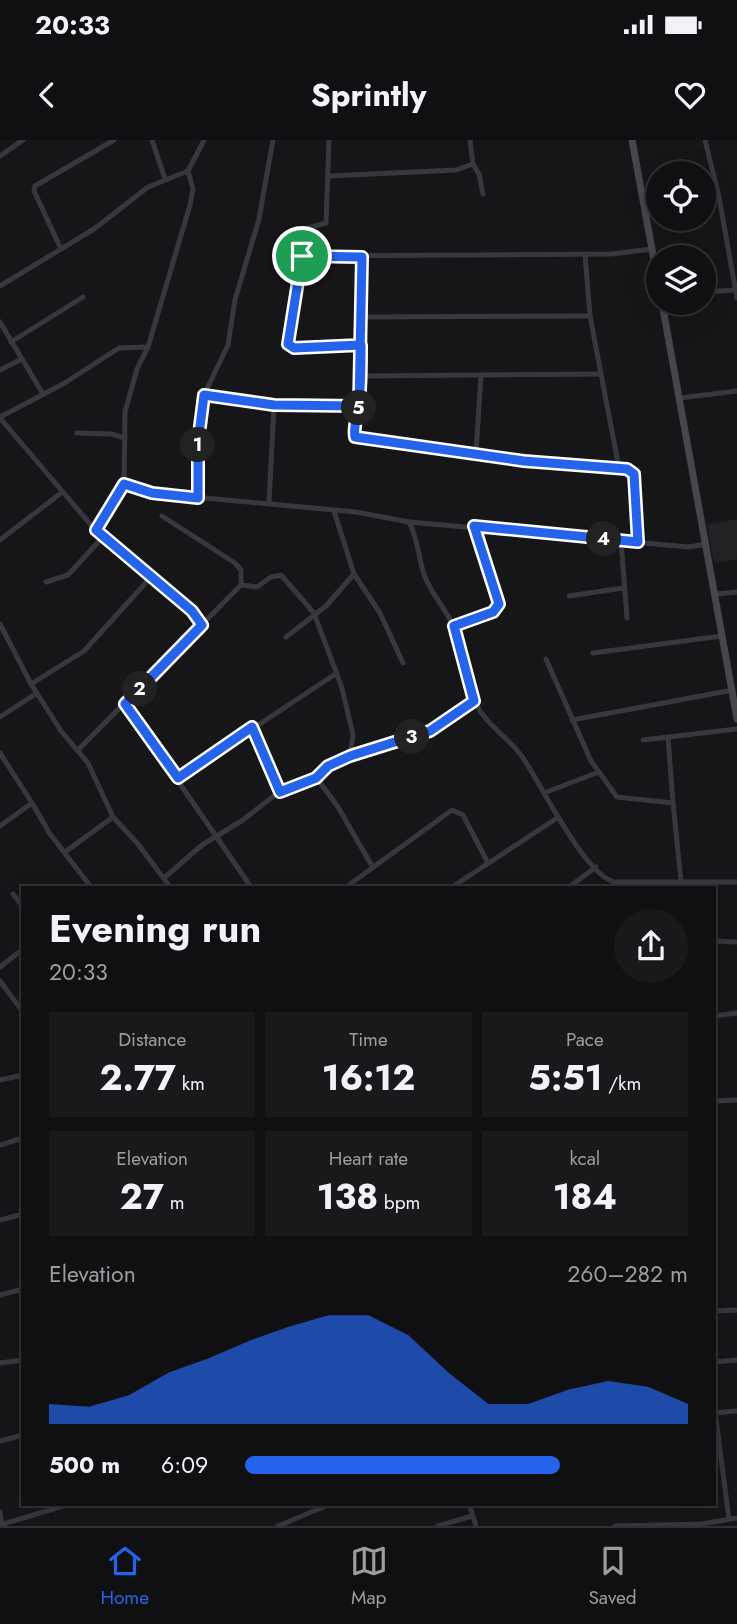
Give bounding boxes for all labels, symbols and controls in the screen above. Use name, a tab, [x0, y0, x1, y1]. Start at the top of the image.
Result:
text: 20:33	[35, 6, 110, 44]
text: Sprintly	[311, 72, 426, 118]
icon: back	[28, 76, 66, 114]
icon: heart	[671, 76, 709, 114]
map controls	[646, 161, 716, 315]
button: locate	[646, 161, 716, 231]
pin	[272, 226, 332, 286]
icon: arrive	[283, 237, 321, 275]
button: layers	[646, 245, 716, 315]
pin: 5	[342, 390, 376, 426]
text: 5	[352, 394, 365, 421]
pin: 1	[180, 428, 216, 462]
text: 1	[193, 431, 202, 458]
pin: 4	[586, 522, 622, 556]
text: 4	[597, 525, 610, 552]
pin: 2	[122, 672, 158, 706]
text: 2	[133, 675, 146, 702]
pin: 3	[394, 720, 430, 754]
text: 3	[406, 723, 417, 750]
text: Evening run	[49, 901, 261, 956]
button: share	[614, 909, 688, 983]
text: 20:33	[49, 955, 108, 989]
text: Distance	[118, 1026, 186, 1053]
text: Time	[349, 1026, 388, 1053]
text: Pace	[566, 1026, 604, 1053]
text: 2.77	[99, 1053, 176, 1103]
text: 16:12	[322, 1053, 415, 1103]
text: 5:51	[528, 1053, 603, 1103]
text: km	[176, 1070, 205, 1097]
text: /km	[603, 1070, 641, 1097]
text: Elevation	[116, 1145, 188, 1172]
text: Heart rate	[329, 1145, 408, 1172]
text: kcal	[569, 1145, 600, 1172]
text: 27	[120, 1172, 164, 1222]
text: 138	[317, 1172, 378, 1222]
text: 184	[553, 1172, 617, 1222]
text: m	[164, 1189, 184, 1216]
text: bpm	[378, 1189, 420, 1216]
text: Elevation	[49, 1257, 136, 1291]
text: 260–282 m	[567, 1257, 688, 1291]
text: 500 m	[49, 1448, 120, 1482]
text: 6:09	[161, 1448, 208, 1482]
tab: Home	[100, 1542, 149, 1611]
tab: Map	[350, 1542, 388, 1611]
tab: Saved	[588, 1542, 637, 1611]

